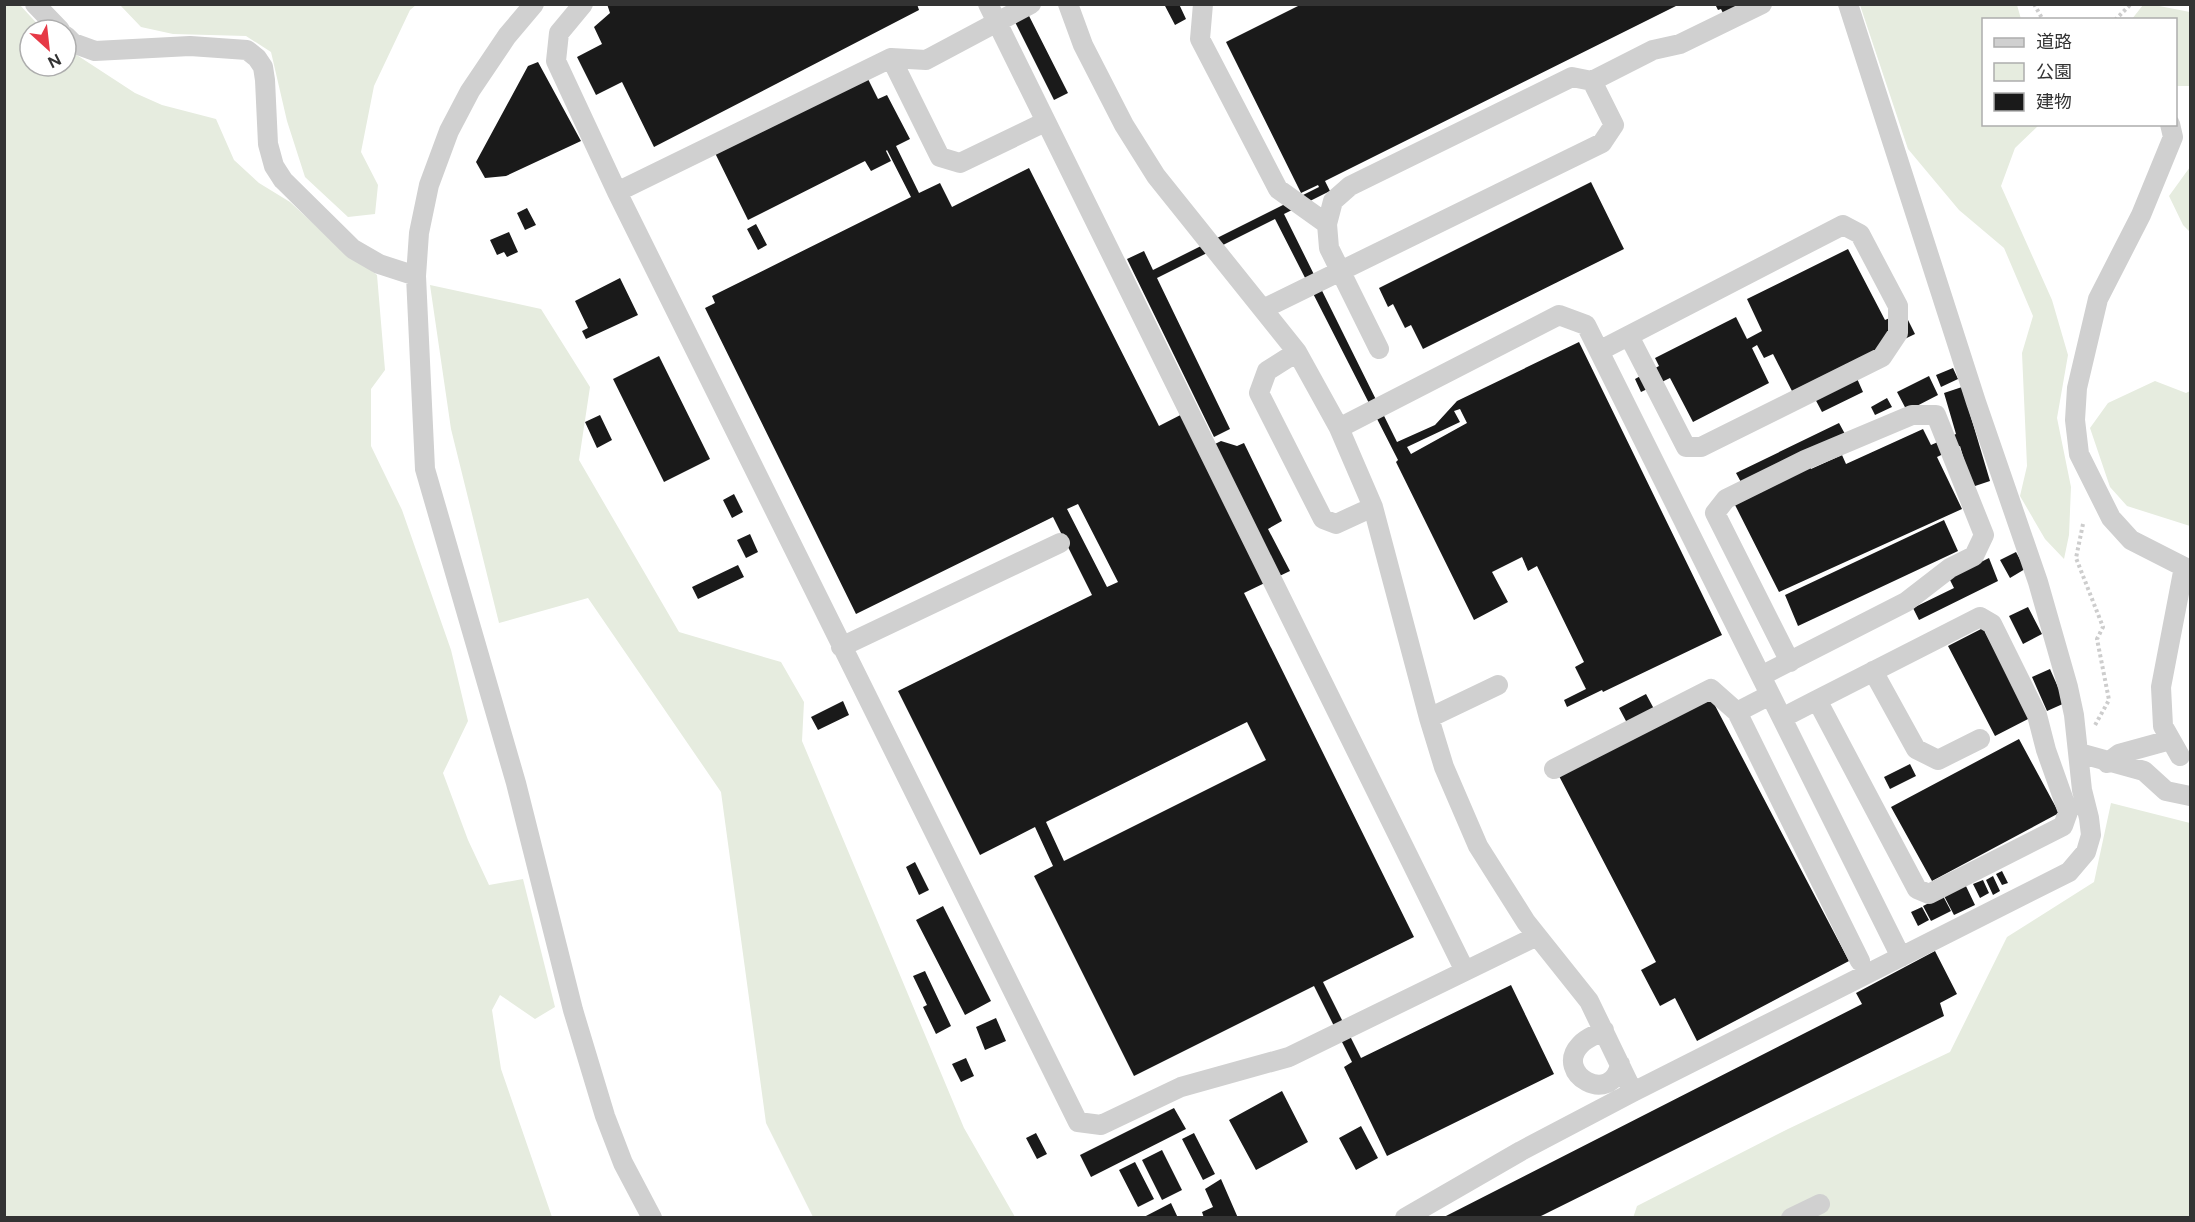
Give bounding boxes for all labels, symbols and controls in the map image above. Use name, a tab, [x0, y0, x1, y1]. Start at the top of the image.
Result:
north arrow	[18, 18, 78, 78]
legend	[1982, 18, 2177, 126]
text: 道路	[2036, 31, 2072, 53]
text: N	[45, 50, 64, 72]
text: 公園	[2036, 61, 2072, 83]
text: 建物	[2036, 91, 2072, 113]

